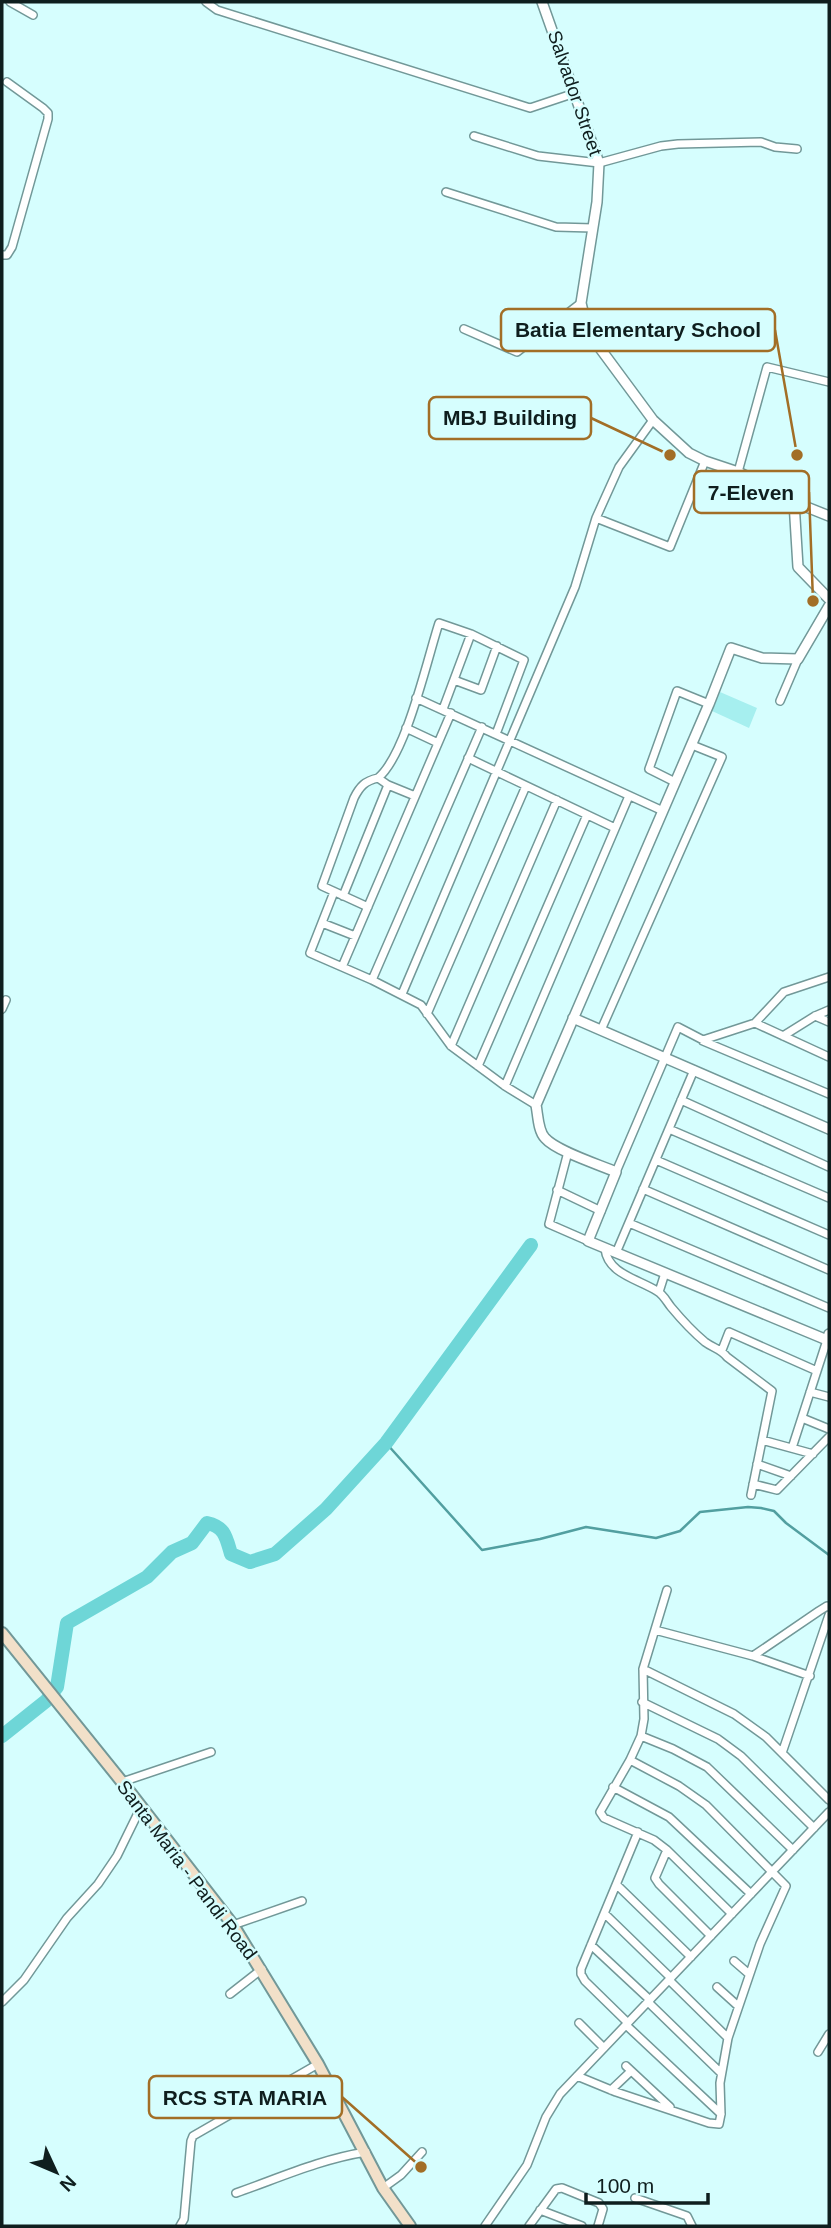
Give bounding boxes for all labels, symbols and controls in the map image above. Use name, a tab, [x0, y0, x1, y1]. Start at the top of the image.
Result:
street label: Salvador Street	[544, 28, 606, 159]
callout: Batia Elementary School	[501, 309, 775, 351]
text: Batia Elementary School	[515, 318, 761, 341]
callout: MBJ Building	[429, 397, 591, 439]
text: MBJ Building	[443, 406, 577, 429]
callout: 7-Eleven	[694, 471, 809, 513]
text: 7-Eleven	[708, 481, 794, 504]
street label: Santa Maria - Pandi Road	[113, 1776, 261, 1964]
callout: RCS STA MARIA	[149, 2076, 342, 2118]
text: RCS STA MARIA	[163, 2086, 327, 2109]
north arrow	[21, 2137, 91, 2207]
scale bar	[586, 2162, 708, 2206]
text: N	[56, 2171, 80, 2196]
text: 100 m	[596, 2174, 654, 2197]

